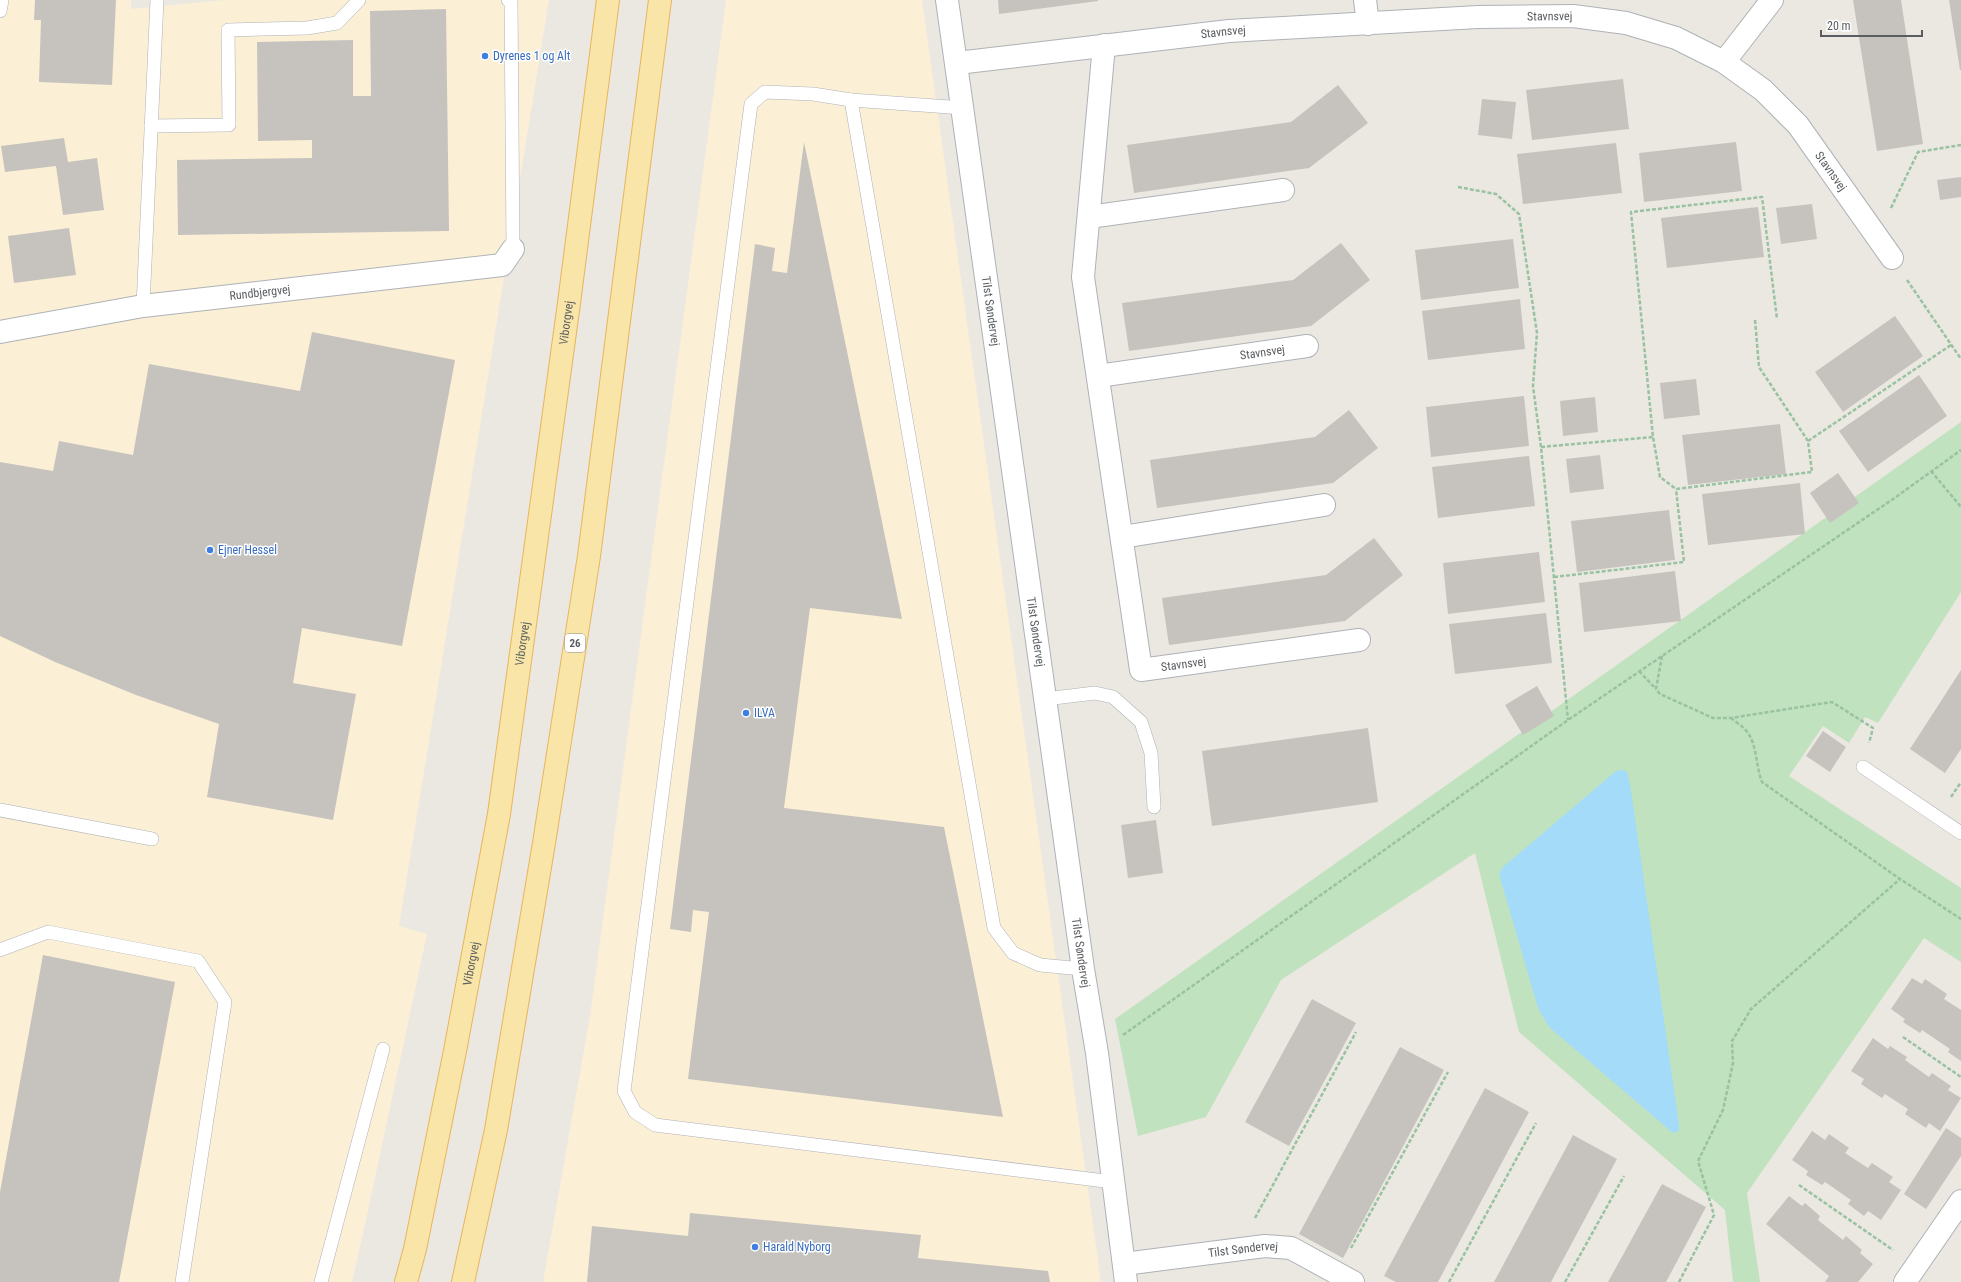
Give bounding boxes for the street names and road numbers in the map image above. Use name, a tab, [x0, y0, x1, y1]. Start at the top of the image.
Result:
street label: Stavnsvej	[1527, 9, 1572, 23]
street label: Stavnsvej	[1200, 23, 1246, 41]
street label: Stavnsvej	[1812, 149, 1850, 194]
street label: Tilst Søndervej	[979, 275, 1002, 347]
street label: Rundbjergvej	[229, 282, 291, 303]
street label: Viborgvej	[556, 300, 576, 346]
street label: Stavnsvej	[1239, 342, 1286, 363]
street label: Tilst Søndervej	[1024, 596, 1047, 668]
street label: Viborgvej	[512, 621, 532, 667]
road number: 26	[565, 634, 585, 652]
street label: Stavnsvej	[1160, 654, 1207, 674]
street label: Tilst Søndervej	[1069, 917, 1093, 989]
street label: Viborgvej	[460, 941, 482, 987]
street label: Tilst Søndervej	[1207, 1239, 1279, 1260]

